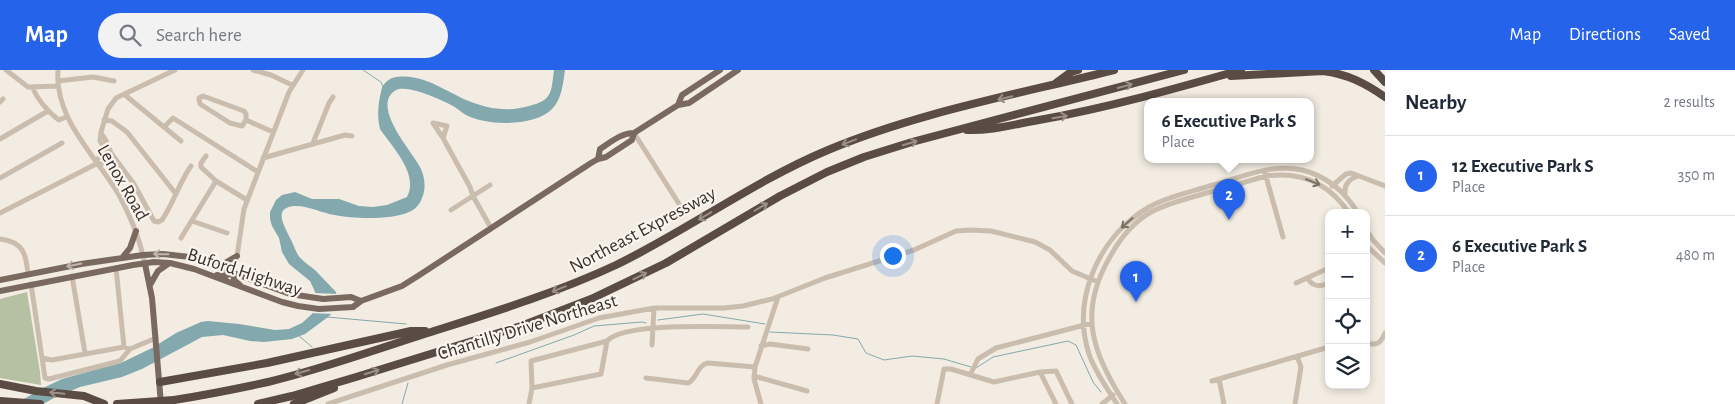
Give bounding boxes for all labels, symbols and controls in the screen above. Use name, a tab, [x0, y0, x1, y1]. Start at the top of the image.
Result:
search box	[98, 13, 448, 58]
icon: search	[116, 21, 144, 49]
text: Map	[25, 23, 68, 47]
text: Search here	[156, 26, 242, 45]
text: Map	[1510, 26, 1541, 44]
text: Directions	[1569, 26, 1641, 44]
text: Saved	[1669, 26, 1710, 44]
one-way arrow	[1117, 80, 1133, 90]
text: Nearby	[1405, 92, 1466, 113]
one-way arrow	[997, 93, 1013, 103]
text: 2 results	[1663, 94, 1715, 110]
popup	[1144, 98, 1314, 163]
one-way arrow	[1051, 111, 1067, 121]
text: 6 Executive Park S	[1161, 112, 1297, 131]
text: Place	[1161, 134, 1195, 150]
one-way arrow	[841, 138, 857, 147]
one-way arrow	[901, 138, 917, 147]
street label: Lenox Road	[93, 141, 152, 224]
text: 12 Executive Park S	[1452, 157, 1594, 176]
text: 1	[1418, 167, 1424, 183]
text: 350 m	[1678, 167, 1715, 183]
one-way arrow	[1305, 178, 1321, 187]
pin: 2	[1213, 179, 1245, 220]
text: Place	[1452, 179, 1485, 195]
street label: Northeast Expressway	[566, 184, 719, 277]
one-way arrow	[753, 202, 767, 212]
map controls	[1325, 209, 1370, 389]
button: +	[1325, 209, 1370, 254]
one-way arrow	[698, 212, 712, 222]
one-way arrow	[1121, 217, 1134, 228]
text: 6 Executive Park S	[1452, 237, 1587, 256]
your location	[880, 243, 906, 269]
street label: Buford Highway	[185, 245, 304, 300]
text: 2	[1417, 247, 1425, 263]
text: 480 m	[1676, 247, 1715, 263]
one-way arrow	[153, 249, 170, 259]
button: −	[1325, 254, 1370, 299]
text: Place	[1452, 259, 1485, 275]
one-way arrow	[67, 261, 83, 271]
pin: 1	[1120, 261, 1152, 302]
one-way arrow	[632, 271, 647, 280]
one-way arrow	[552, 285, 567, 294]
street label: Chantilly Drive Northeast	[435, 291, 619, 364]
button: locate	[1325, 299, 1370, 344]
button: layers	[1325, 344, 1370, 389]
one-way arrow	[364, 367, 380, 376]
one-way arrow	[295, 368, 311, 378]
one-way arrow	[49, 388, 65, 398]

